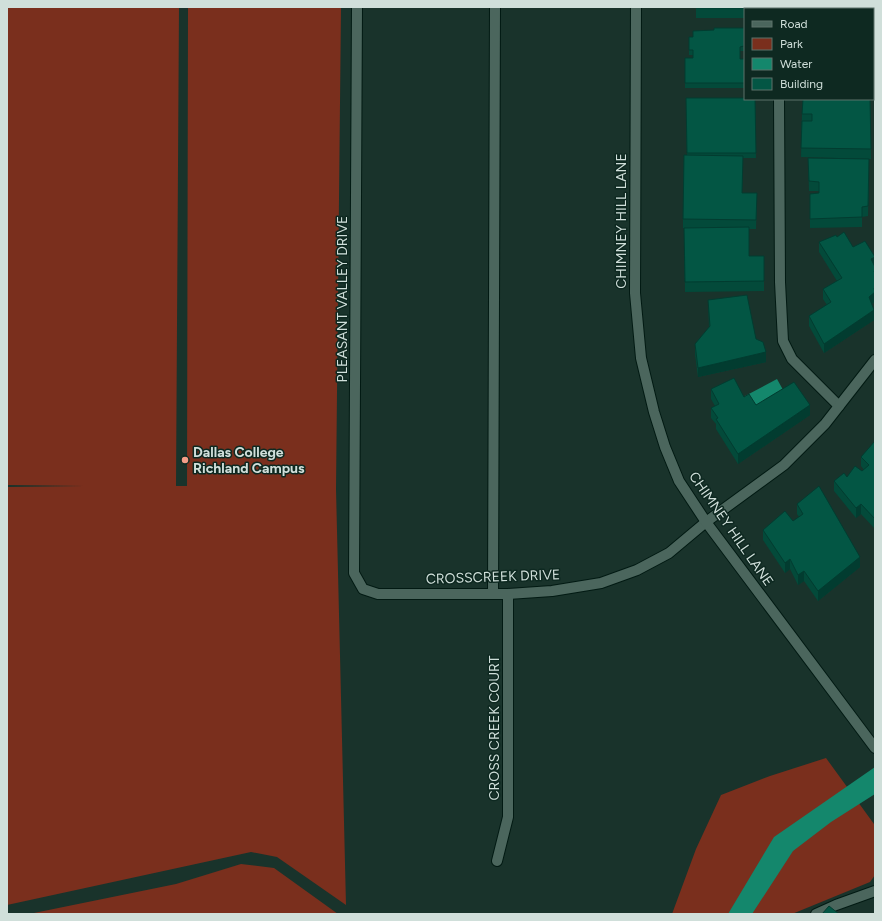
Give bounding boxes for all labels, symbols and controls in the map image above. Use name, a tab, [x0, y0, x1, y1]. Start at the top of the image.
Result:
legend	[744, 8, 874, 100]
text: Road	[780, 17, 808, 31]
text: Park	[780, 37, 803, 51]
text: Water	[780, 57, 812, 71]
text: Building	[780, 77, 823, 91]
street label: CHIMNEY HILL LANE	[613, 153, 630, 289]
street label: PLEASANT VALLEY DRIVE	[334, 216, 351, 382]
place label: Dallas College Richland Campus	[193, 444, 305, 477]
marker: Dallas College Richland Campus	[180, 455, 190, 465]
street label: CHIMNEY HILL LANE	[685, 469, 777, 589]
street label: CROSSCREEK DRIVE	[425, 566, 561, 588]
street label: CROSS CREEK COURT	[486, 655, 503, 801]

